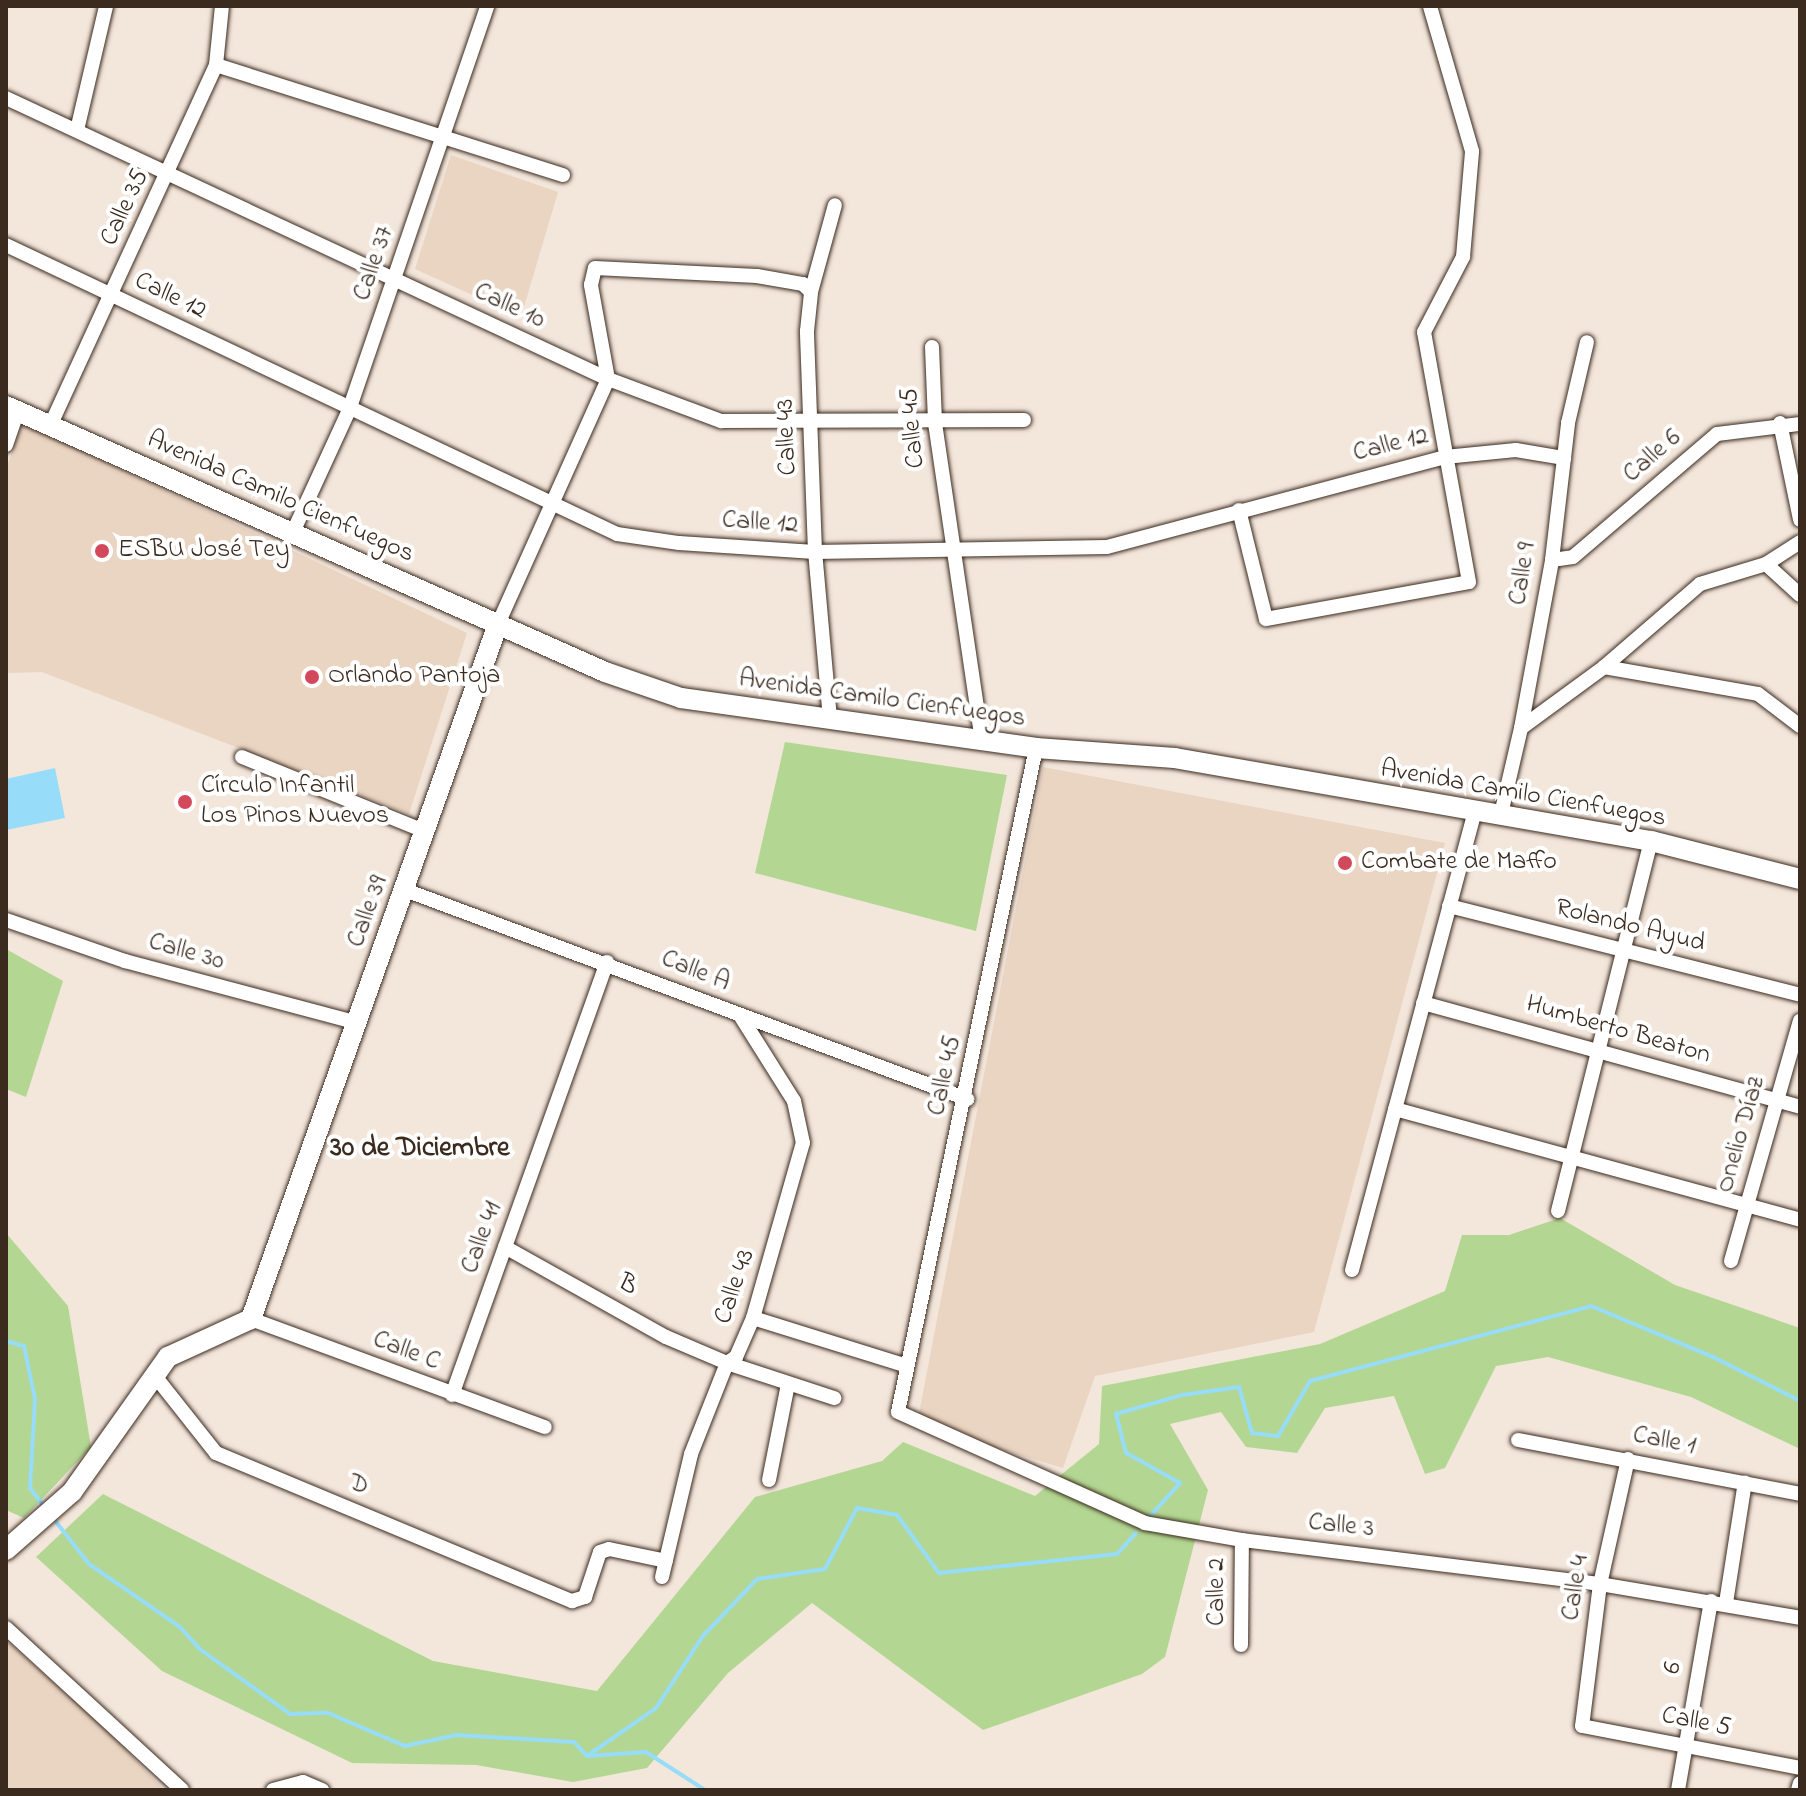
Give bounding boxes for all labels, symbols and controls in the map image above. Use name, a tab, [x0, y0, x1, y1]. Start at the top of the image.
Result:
street label: Calle 35	[95, 165, 157, 251]
street label: Calle 37	[348, 223, 402, 305]
street label: Calle 12	[129, 266, 211, 328]
street label: Calle 10	[469, 277, 549, 337]
street label: Calle 45	[895, 386, 933, 470]
street label: Calle 43	[771, 398, 805, 476]
street label: Calle 12	[1350, 422, 1432, 470]
street label: Calle 6	[1618, 423, 1688, 491]
street label: Avenida Camilo Cienfuegos	[142, 425, 418, 571]
street label: Calle 12	[721, 506, 799, 542]
place label: ESBU José Tey	[118, 535, 289, 567]
street label: Calle 9	[1504, 540, 1544, 608]
marker: ESBU José Tey	[93, 542, 111, 560]
place label: Orlando Pantoja	[328, 661, 500, 693]
street label: Avenida Camilo Cienfuegos	[737, 664, 1027, 736]
marker: Orlando Pantoja	[303, 668, 321, 686]
street label: Avenida Camilo Cienfuegos	[1378, 755, 1668, 835]
place label: Círculo Infantil Los Pinos Nuevos	[201, 771, 389, 832]
marker: Círculo Infantil Los Pinos Nuevos	[176, 793, 194, 811]
place label: Combate de Maffo	[1361, 847, 1557, 879]
marker: Combate de Maffo	[1336, 854, 1354, 872]
street label: Calle 39	[342, 872, 396, 952]
street label: Rolando Ayud	[1552, 893, 1708, 961]
street label: Calle 30	[145, 927, 227, 979]
street label: Calle A	[656, 944, 734, 1000]
street label: Humberto Beaton	[1522, 990, 1714, 1072]
street label: Calle 45	[922, 1033, 970, 1119]
street label: Onelio Díaz	[1711, 1073, 1773, 1197]
district label: 30 de Diciembre	[330, 1132, 510, 1166]
street label: Calle 41	[456, 1198, 510, 1278]
street label: Calle 43	[709, 1246, 763, 1328]
street label: B	[612, 1268, 642, 1304]
street label: Calle C	[368, 1325, 444, 1379]
street label: Calle 1	[1630, 1421, 1698, 1463]
street label: D	[343, 1468, 373, 1504]
street label: Calle 3	[1307, 1508, 1375, 1546]
street label: Calle 4	[1556, 1553, 1598, 1623]
street label: Calle 2	[1202, 1558, 1234, 1626]
street label: 6	[1658, 1660, 1690, 1676]
street label: Calle 5	[1659, 1701, 1733, 1745]

